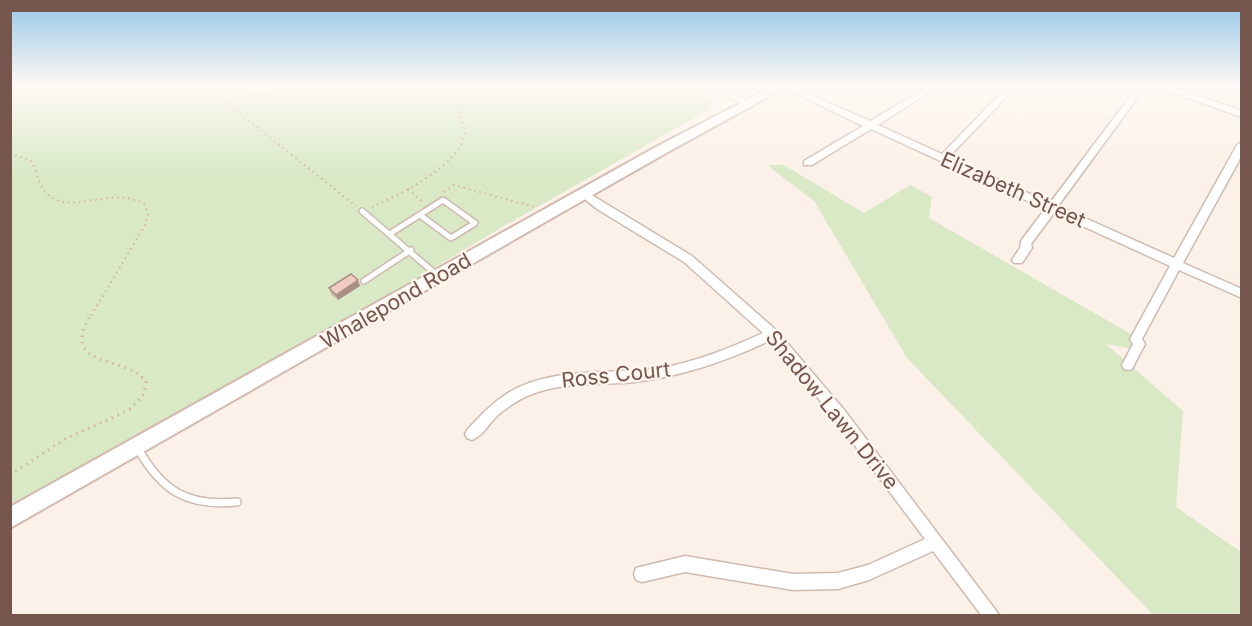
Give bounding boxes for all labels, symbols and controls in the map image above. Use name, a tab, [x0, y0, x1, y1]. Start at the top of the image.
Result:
street label: Elizabeth Street	[937, 146, 1090, 233]
street label: Whalepond Road	[316, 247, 475, 354]
street label: Shadow Lawn Drive	[761, 325, 904, 494]
street label: Ross Court	[560, 356, 672, 393]

